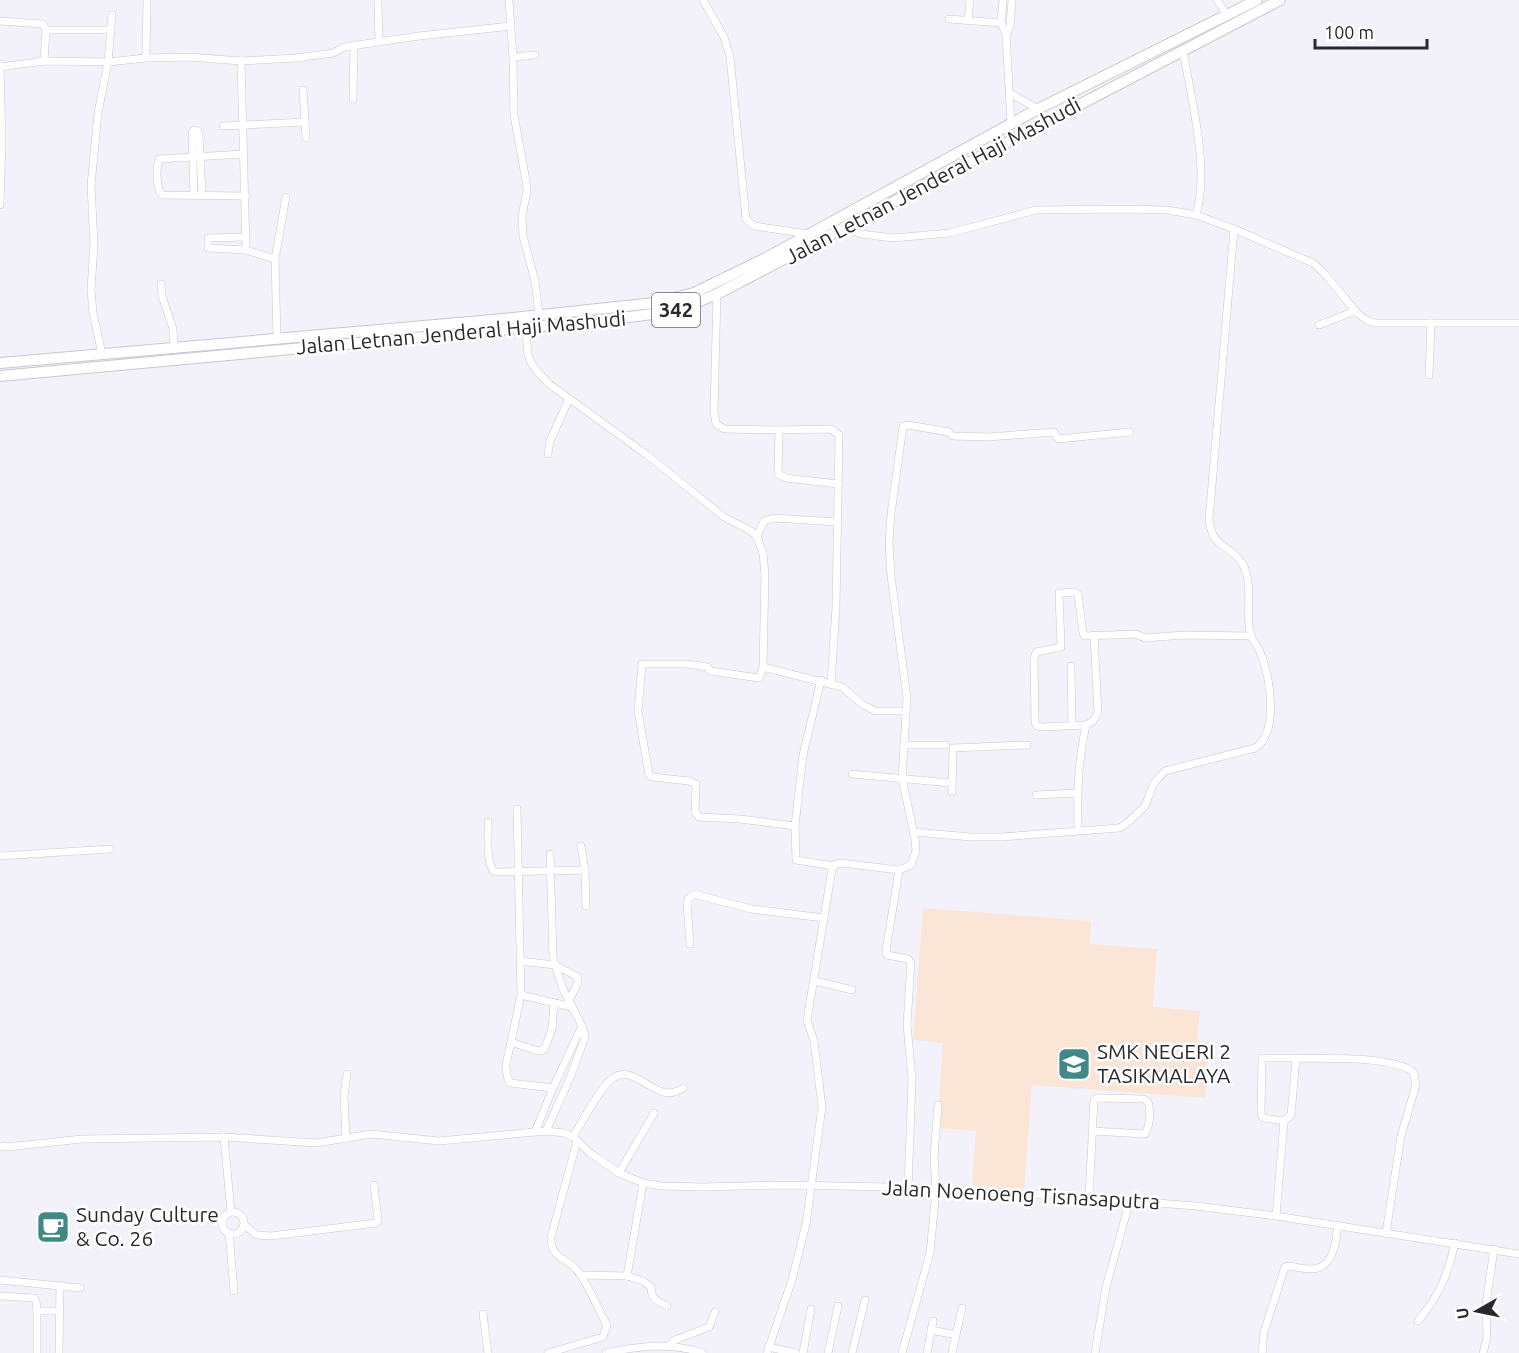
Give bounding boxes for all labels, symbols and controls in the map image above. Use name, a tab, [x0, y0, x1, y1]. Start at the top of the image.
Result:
scale bar	[1315, 12, 1428, 50]
text: 100 m	[1324, 22, 1374, 42]
street label: Jalan Letnan Jenderal Haji Mashudi	[781, 92, 1084, 268]
road number: 342	[652, 293, 700, 327]
street label: Jalan Letnan Jenderal Haji Mashudi	[295, 306, 627, 358]
place label: SMK NEGERI 2 TASIKMALAYA	[1097, 1039, 1231, 1087]
school or university icon: SMK NEGERI 2 TASIKMALAYA	[1056, 1046, 1092, 1082]
street label: Jalan Noenoeng Tisnasaputra	[882, 1175, 1161, 1213]
place label: Sunday Culture & Co. 26	[76, 1202, 219, 1250]
cafe icon: Sunday Culture & Co. 26	[35, 1209, 71, 1245]
north arrow	[1447, 1281, 1507, 1341]
text: U	[1452, 1306, 1472, 1320]

